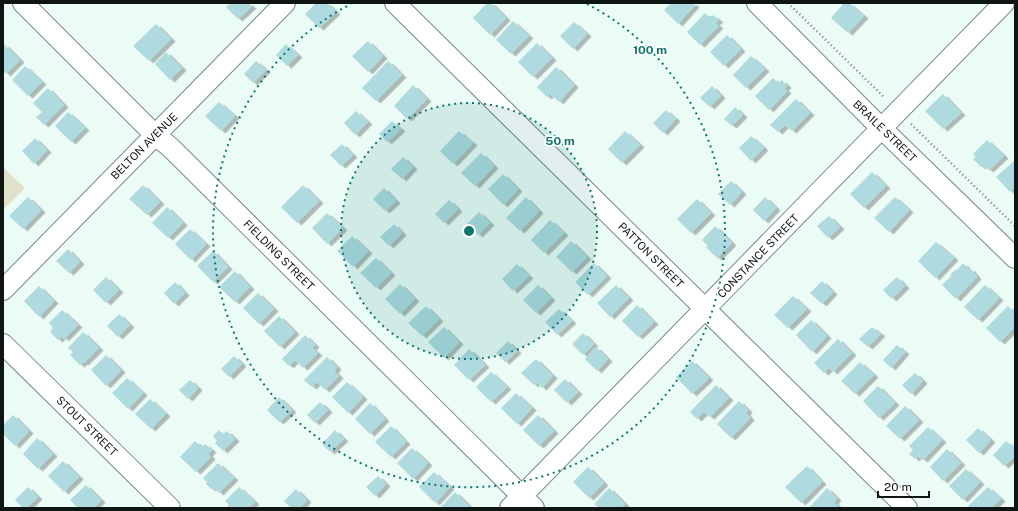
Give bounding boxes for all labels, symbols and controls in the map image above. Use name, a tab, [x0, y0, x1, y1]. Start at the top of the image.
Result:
text: 100 m	[633, 43, 667, 57]
street label: BRAILE STREET	[851, 98, 919, 165]
street label: BELTON AVENUE	[108, 110, 180, 182]
text: 50 m	[545, 134, 575, 148]
street label: CONSTANCE STREET	[715, 211, 801, 300]
street label: FIELDING STREET	[241, 217, 317, 293]
street label: PATTON STREET	[616, 220, 686, 290]
centre of rings	[462, 224, 476, 238]
street label: STOUT STREET	[54, 394, 120, 458]
scale bar	[878, 473, 929, 499]
text: 20 m	[884, 480, 912, 494]

